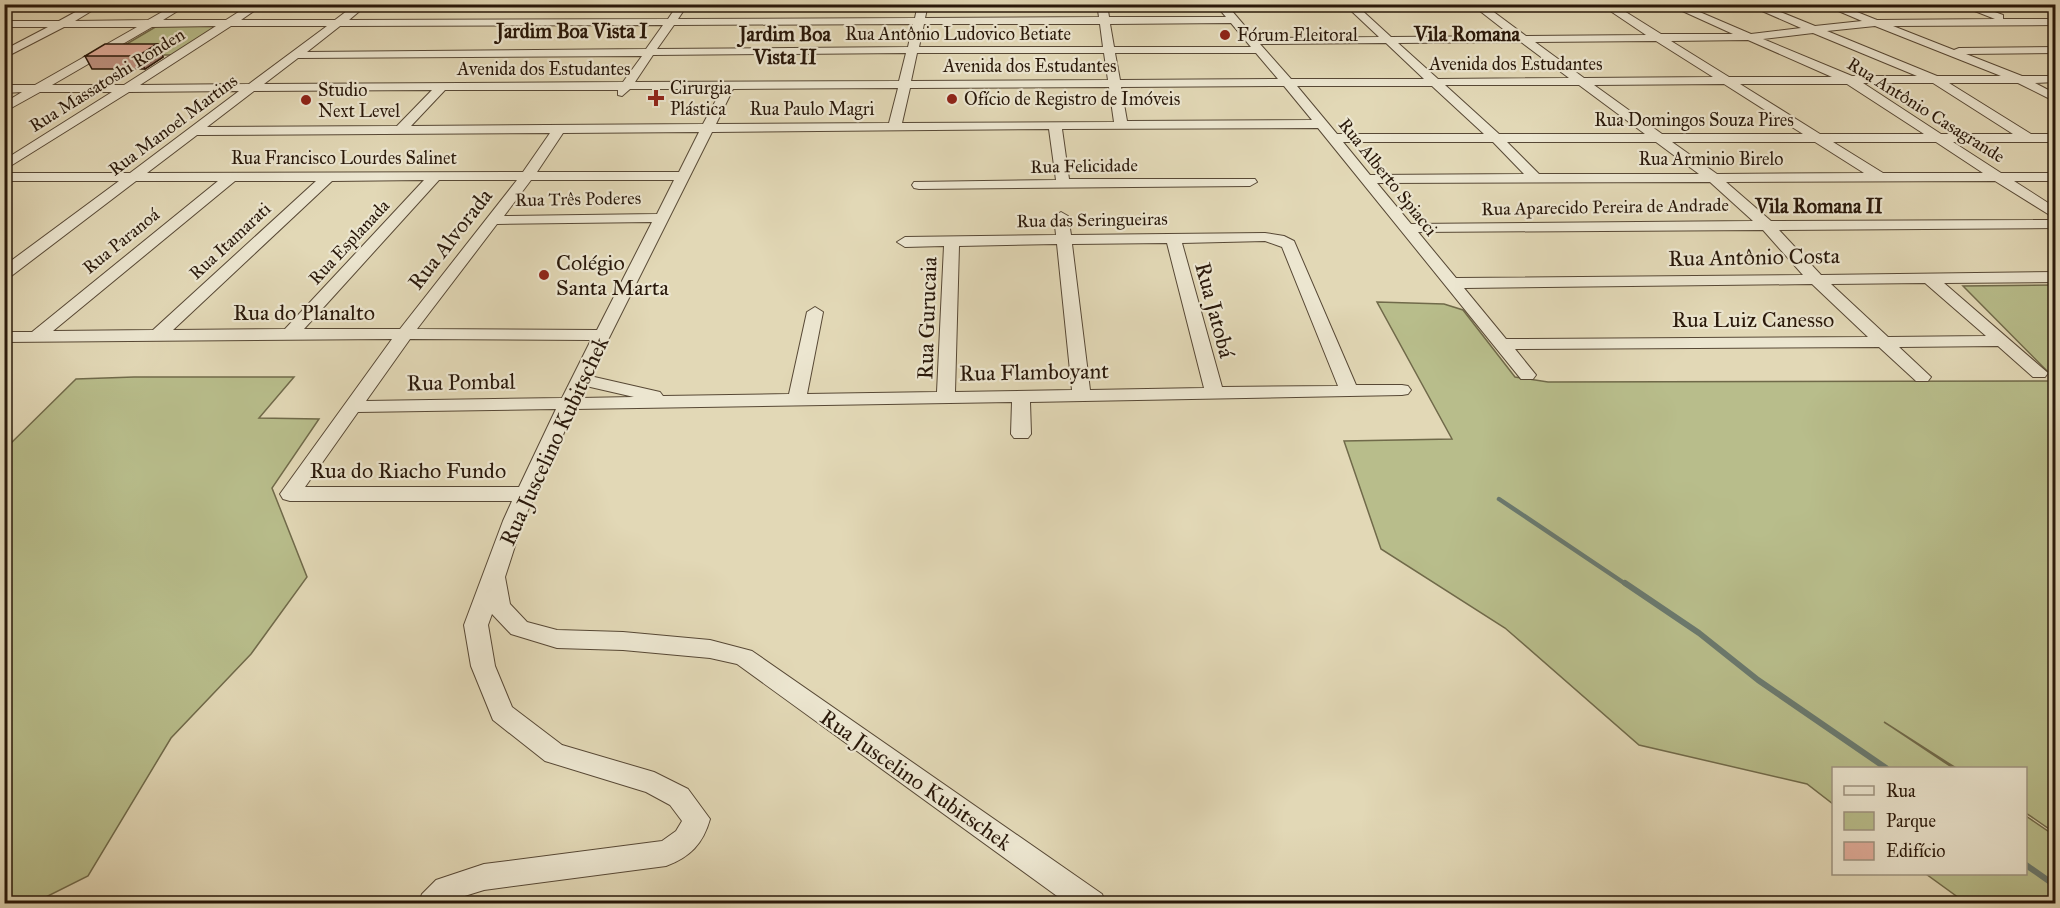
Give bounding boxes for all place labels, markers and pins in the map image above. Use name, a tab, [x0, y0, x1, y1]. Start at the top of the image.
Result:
place label: Fórum Eleitoral	[1237, 24, 1358, 46]
marker: Fórum Eleitoral	[1218, 28, 1232, 42]
place label: Cirurgia Plástica	[670, 77, 732, 120]
place label: Studio Next Level	[318, 79, 400, 122]
place label: Ofício de Registro de Imóveis	[964, 88, 1180, 111]
marker: Cirurgia Plástica	[647, 89, 665, 107]
marker: Ofício de Registro de Imóveis	[945, 92, 959, 106]
marker: Studio Next Level	[299, 93, 313, 107]
place label: Colégio Santa Marta	[556, 249, 670, 301]
marker: Colégio Santa Marta	[537, 268, 551, 282]

